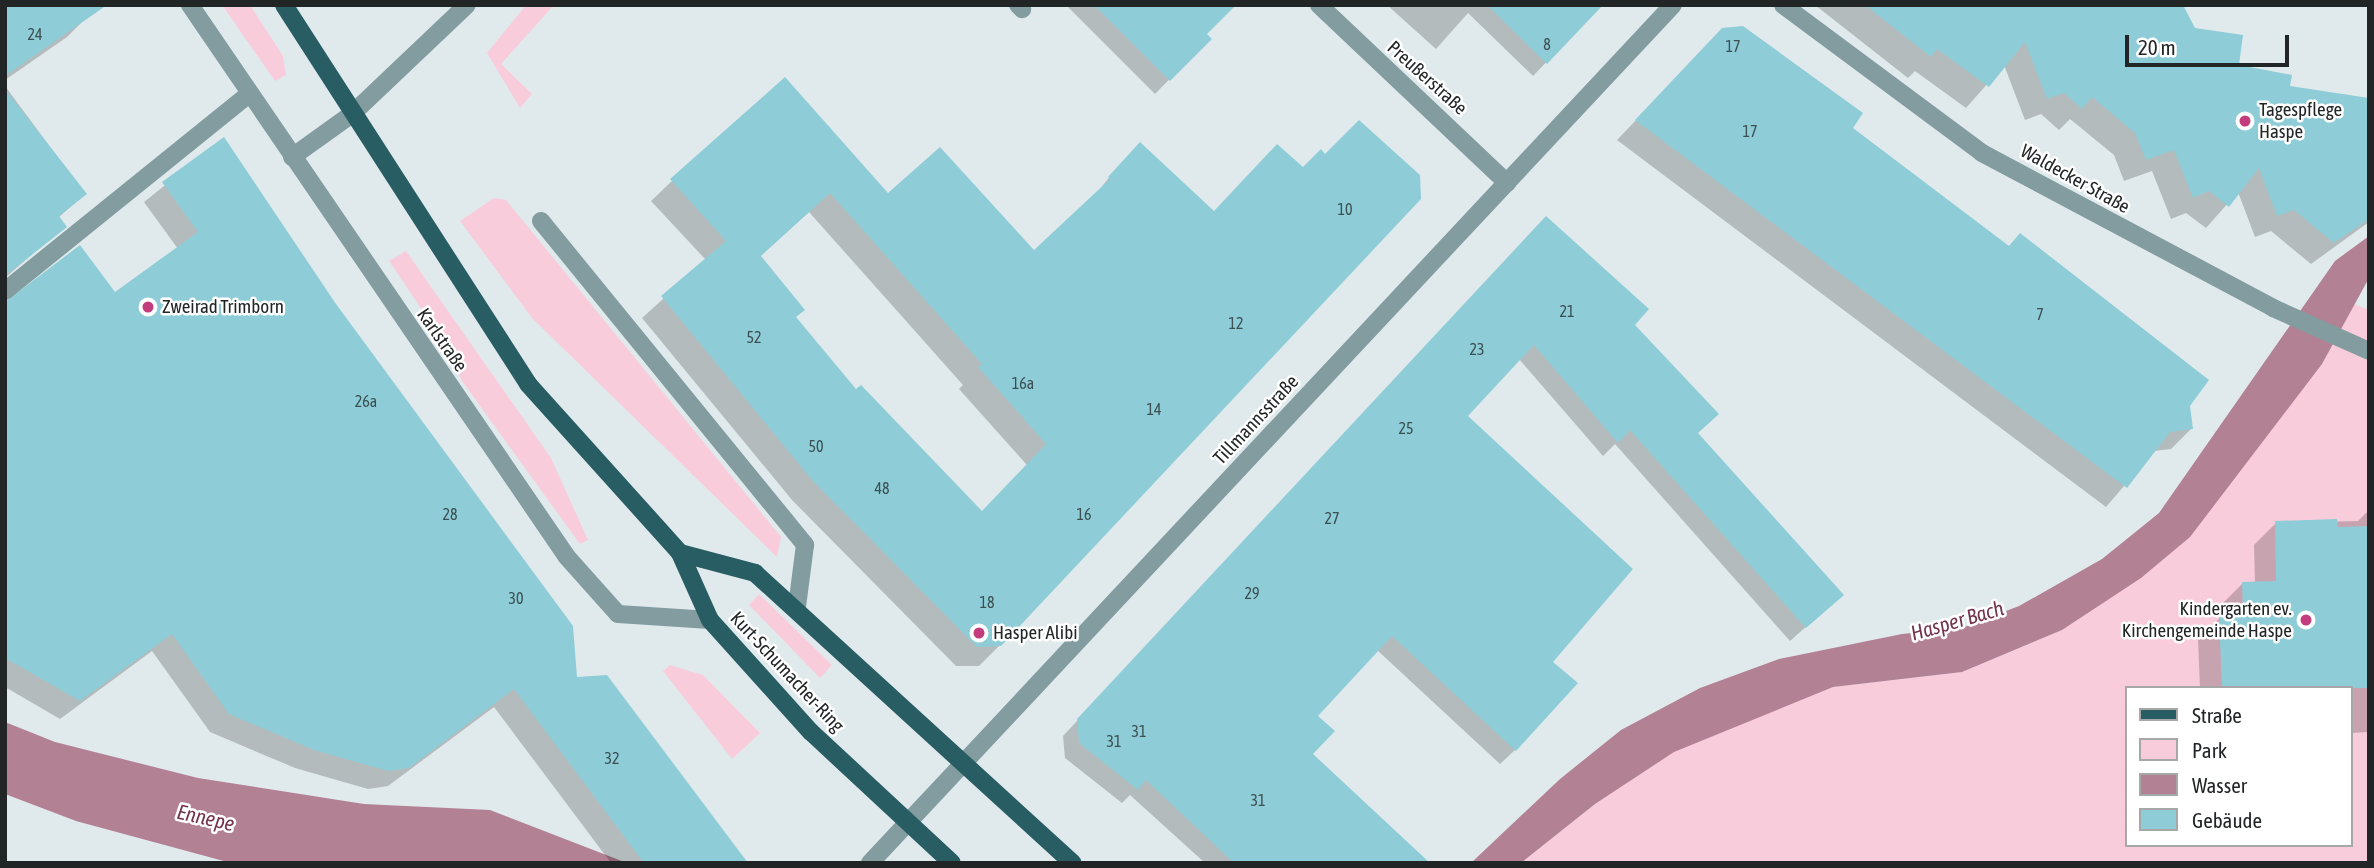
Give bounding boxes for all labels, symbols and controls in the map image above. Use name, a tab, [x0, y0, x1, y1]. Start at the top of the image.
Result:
scale bar	[2129, 21, 2294, 65]
house number: 24	[27, 24, 43, 44]
house number: 8	[1543, 34, 1551, 54]
text: 20 m	[2138, 35, 2176, 59]
street label: Preußerstraße	[1382, 36, 1472, 120]
house number: 17	[1725, 36, 1741, 56]
place label: Tagespflege Haspe	[2259, 99, 2342, 143]
marker: Tagespflege Haspe	[2237, 113, 2253, 129]
house number: 17	[1742, 121, 1758, 141]
street label: Waldecker Straße	[2016, 140, 2134, 218]
house number: 10	[1337, 199, 1353, 219]
place label: Zweirad Trimborn	[162, 296, 284, 318]
marker: Zweirad Trimborn	[140, 299, 156, 315]
house number: 21	[1559, 301, 1575, 321]
street label: Karlstraße	[412, 304, 472, 376]
house number: 7	[2036, 304, 2044, 324]
house number: 12	[1228, 313, 1244, 333]
house number: 52	[746, 327, 762, 347]
house number: 23	[1469, 339, 1485, 359]
street label: Tillmannsstraße	[1209, 371, 1303, 469]
house number: 16a	[1012, 373, 1034, 393]
house number: 26a	[355, 391, 377, 411]
house number: 14	[1146, 399, 1162, 419]
house number: 25	[1398, 418, 1414, 438]
house number: 50	[808, 436, 824, 456]
house number: 48	[874, 478, 890, 498]
house number: 28	[442, 504, 458, 524]
house number: 16	[1076, 504, 1092, 524]
house number: 27	[1324, 508, 1340, 528]
house number: 29	[1244, 583, 1260, 603]
house number: 30	[508, 588, 524, 608]
house number: 18	[979, 592, 995, 612]
water label: Hasper Bach	[1908, 595, 2006, 645]
place label: Kindergarten ev. Kirchengemeinde Haspe	[2122, 598, 2292, 642]
street label: Kurt-Schumacher-Ring	[725, 607, 849, 737]
marker: Kindergarten ev. Kirchengemeinde Haspe	[2298, 612, 2314, 628]
place label: Hasper Alibi	[993, 622, 1078, 644]
marker: Hasper Alibi	[971, 625, 987, 641]
legend	[2126, 686, 2353, 847]
text: Straße	[2192, 703, 2242, 727]
house number: 31	[1131, 721, 1147, 741]
house number: 31	[1106, 731, 1122, 751]
text: Park	[2192, 738, 2227, 762]
house number: 32	[604, 748, 620, 768]
text: Wasser	[2192, 773, 2247, 797]
house number: 31	[1250, 790, 1266, 810]
water label: Ennepe	[175, 798, 237, 836]
text: Gebäude	[2192, 808, 2262, 832]

